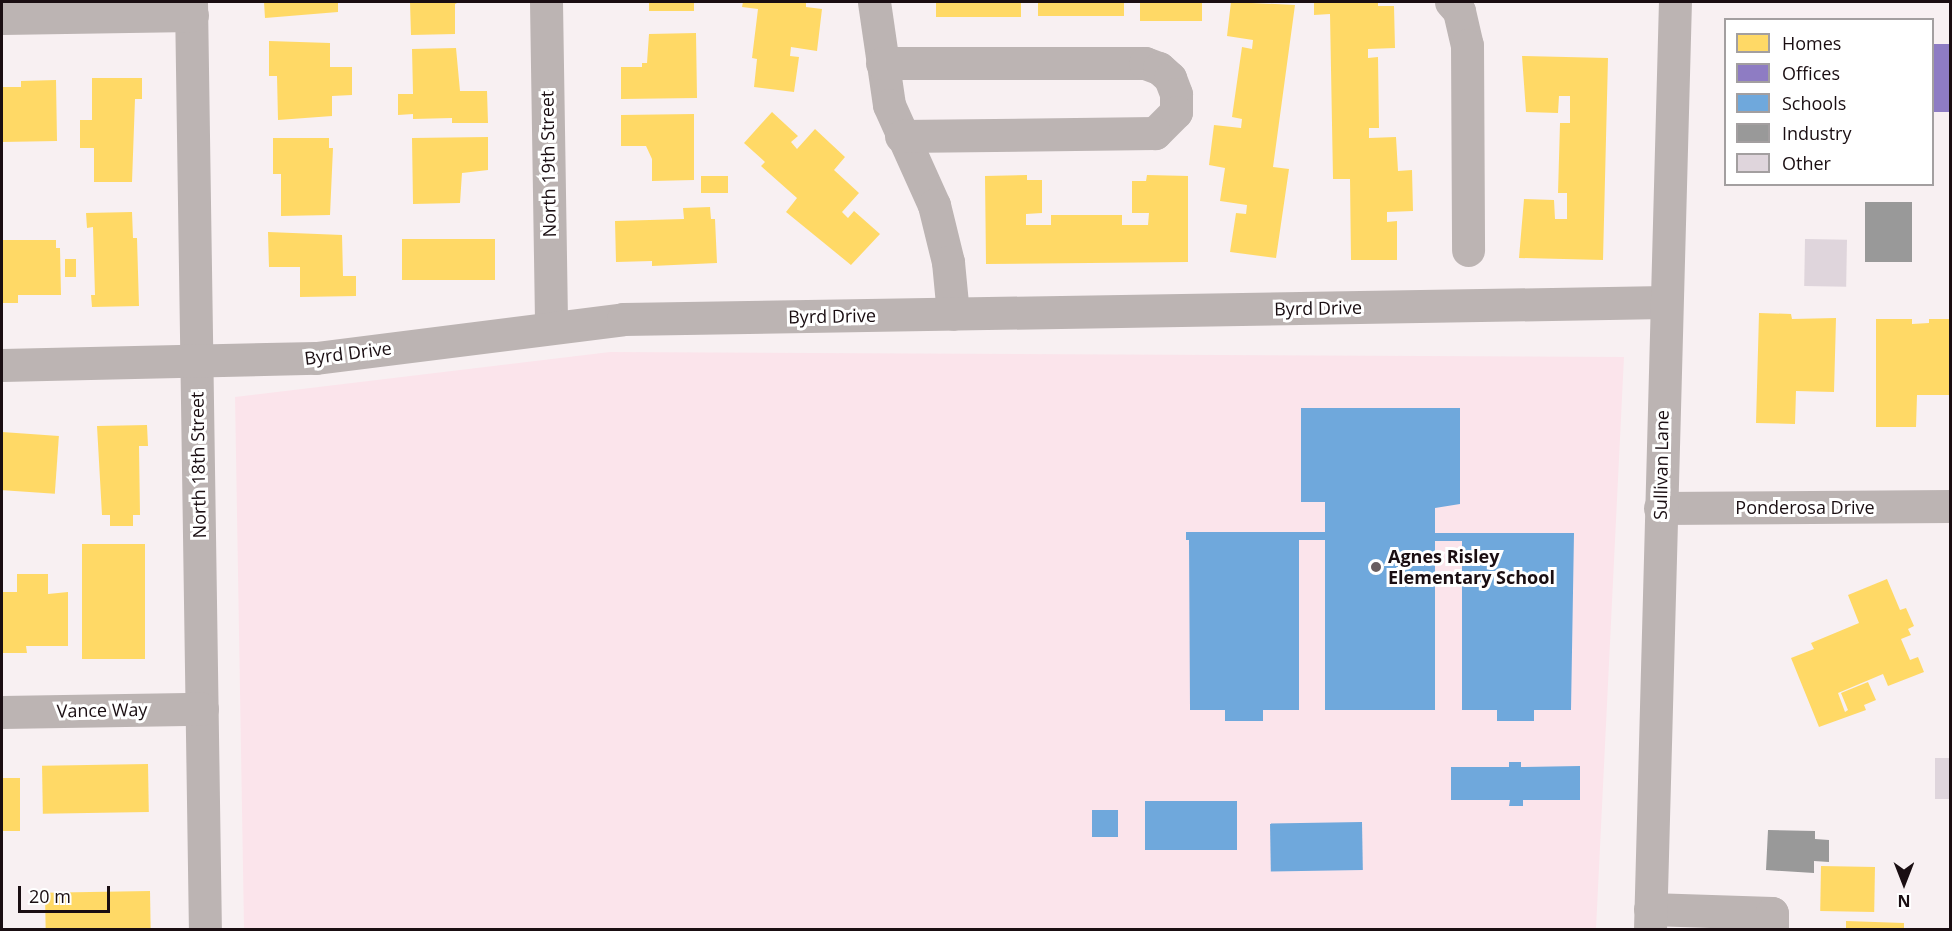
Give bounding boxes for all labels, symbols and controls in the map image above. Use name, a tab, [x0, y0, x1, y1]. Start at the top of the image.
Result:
legend	[1724, 18, 1934, 186]
text: Homes	[1782, 31, 1841, 55]
text: Offices	[1782, 61, 1840, 85]
street label: North 19th Street	[536, 90, 560, 238]
text: Schools	[1782, 91, 1846, 115]
text: Industry	[1782, 121, 1852, 145]
text: Other	[1782, 151, 1831, 175]
street label: Byrd Drive	[1274, 296, 1362, 320]
street label: Byrd Drive	[788, 304, 876, 328]
street label: Byrd Drive	[303, 337, 393, 369]
street label: North 18th Street	[186, 391, 210, 539]
street label: Sullivan Lane	[1649, 410, 1673, 520]
street label: Ponderosa Drive	[1735, 496, 1875, 518]
place label: Agnes Risley Elementary School	[1388, 546, 1555, 588]
marker: Agnes Risley Elementary School	[1369, 560, 1383, 574]
street label: Vance Way	[56, 698, 148, 722]
north arrow	[1874, 853, 1934, 913]
scale bar	[21, 874, 112, 912]
text: 20 m	[29, 884, 71, 908]
text: N	[1898, 890, 1911, 912]

